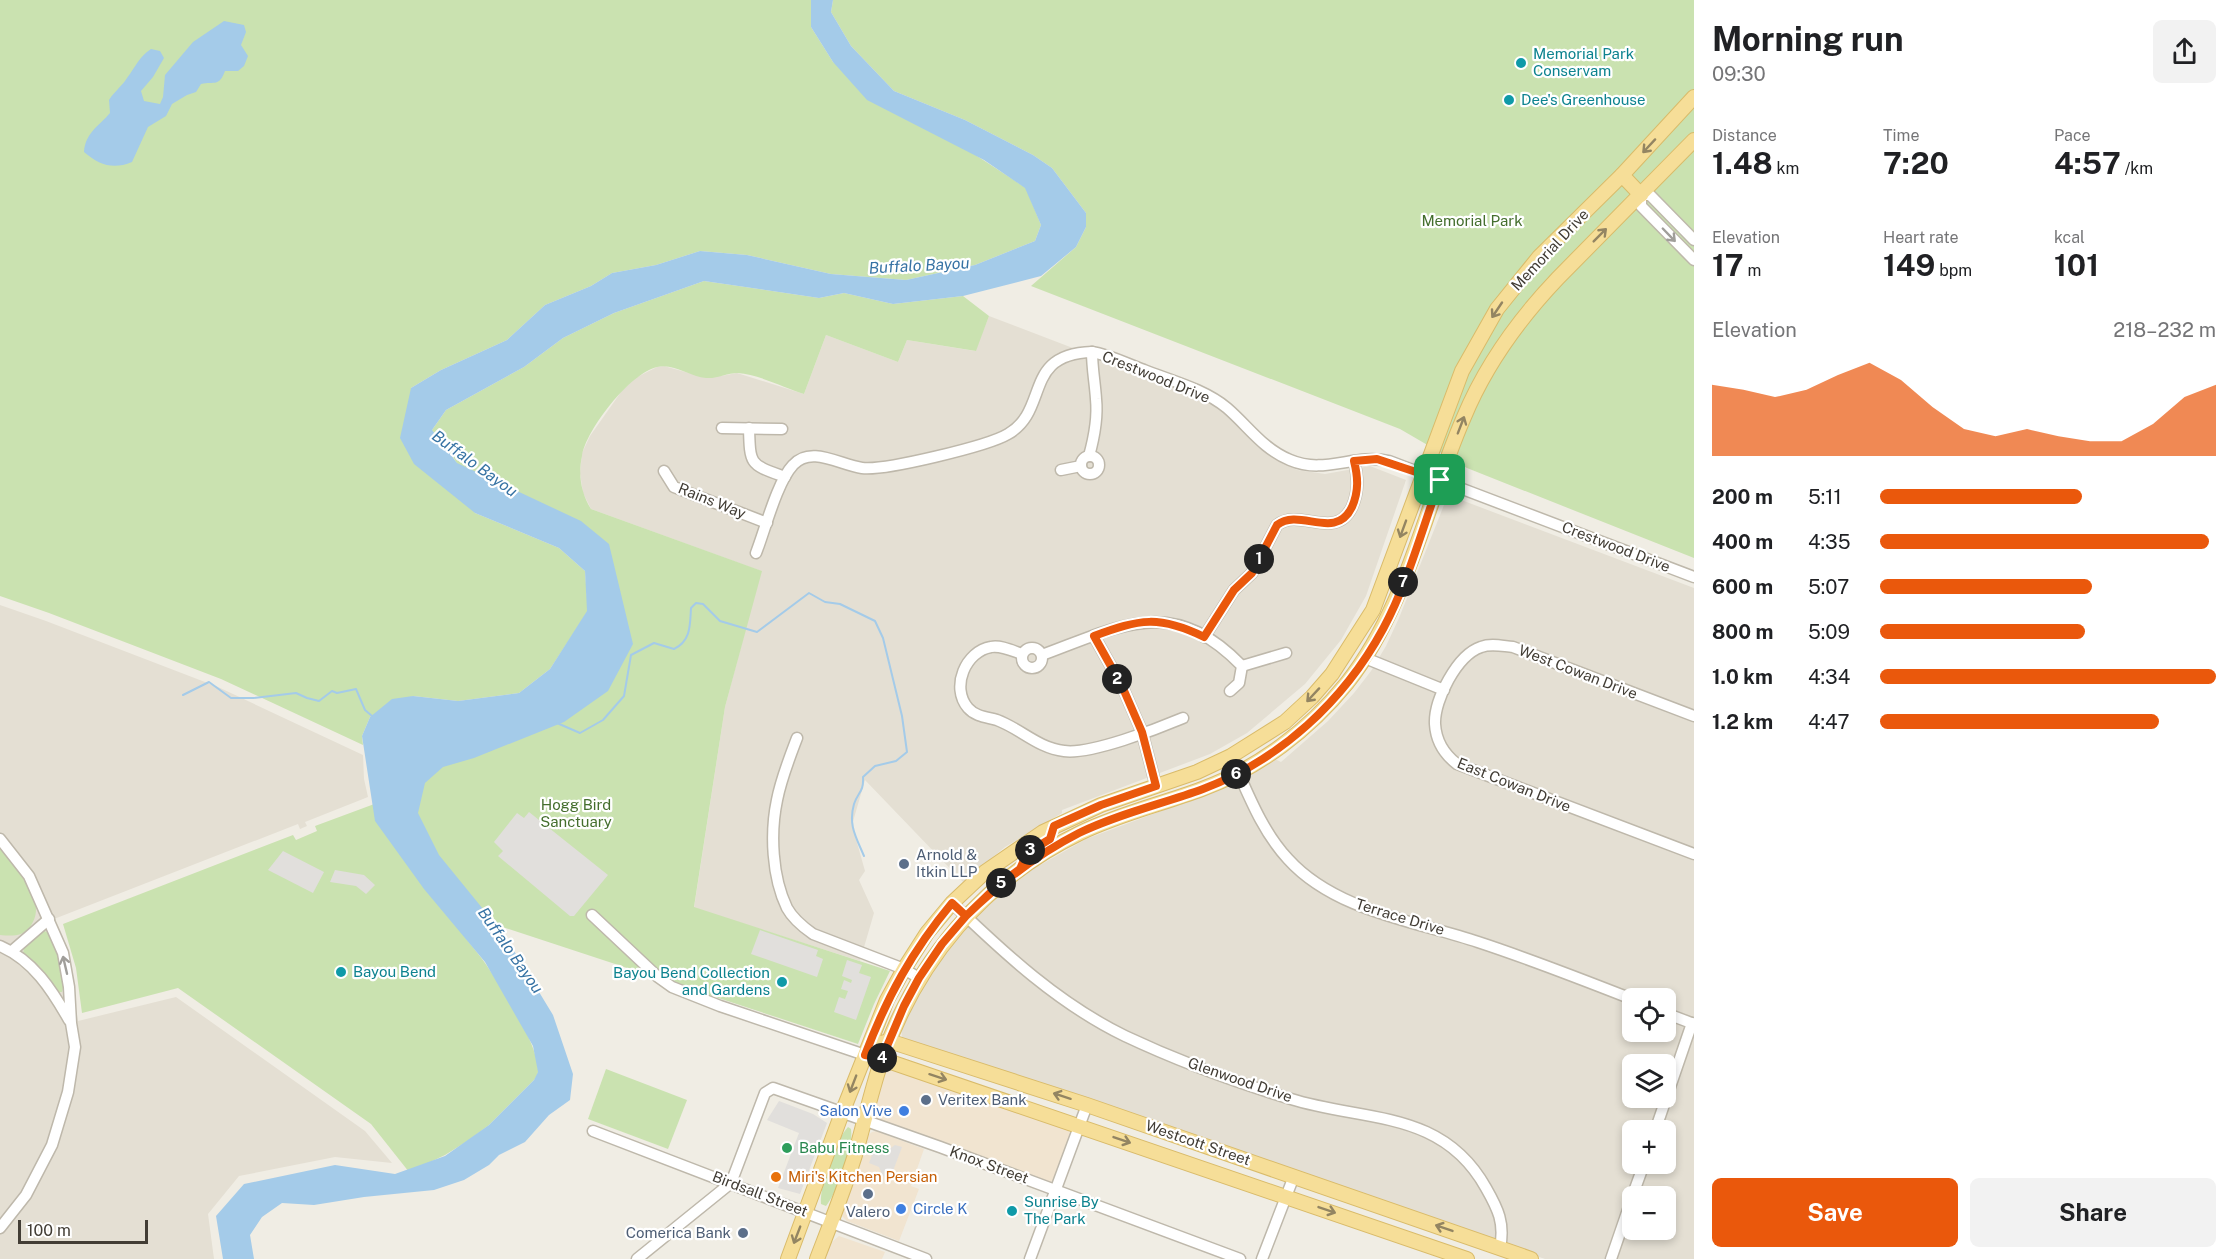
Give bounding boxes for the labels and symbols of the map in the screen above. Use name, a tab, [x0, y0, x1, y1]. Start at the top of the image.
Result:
place label: Memorial Park Conservam	[1533, 45, 1634, 79]
marker: Memorial Park Conservam	[1514, 56, 1528, 70]
place label: Dee's Greenhouse	[1521, 91, 1645, 108]
marker: Dee's Greenhouse	[1502, 93, 1516, 107]
one-way arrow	[1642, 138, 1656, 153]
street label: Memorial Drive	[1508, 205, 1592, 294]
park label: Memorial Park	[1421, 212, 1523, 229]
one-way arrow	[1593, 228, 1608, 243]
one-way arrow	[1662, 228, 1677, 243]
water label: Buffalo Bayou	[868, 253, 970, 278]
one-way arrow	[1491, 302, 1503, 318]
street label: Crestwood Drive	[1100, 347, 1213, 406]
one-way arrow	[1456, 417, 1467, 435]
water label: Buffalo Bayou	[428, 426, 521, 501]
pin	[1414, 454, 1465, 505]
street label: Rains Way	[676, 479, 748, 522]
street label: Crestwood Drive	[1560, 518, 1673, 575]
one-way arrow	[1397, 519, 1408, 538]
pin: 1	[1244, 544, 1274, 574]
pin: 7	[1388, 567, 1418, 597]
street label: West Cowan Drive	[1516, 641, 1640, 702]
pin: 2	[1102, 664, 1132, 694]
one-way arrow	[1306, 687, 1321, 702]
street label: East Cowan Drive	[1455, 754, 1573, 815]
pin: 6	[1221, 759, 1251, 789]
park label: Hogg Bird Sanctuary	[540, 796, 612, 830]
pin: 3	[1015, 835, 1045, 865]
place label: Arnold & Itkin LLP	[916, 846, 978, 880]
marker: Arnold & Itkin LLP	[897, 857, 911, 871]
pin: 5	[986, 868, 1016, 898]
street label: Terrace Drive	[1354, 895, 1447, 938]
water label: Buffalo Bayou	[474, 904, 547, 997]
one-way arrow	[59, 956, 71, 975]
place label: Bayou Bend	[353, 963, 436, 980]
place label: Bayou Bend Collection and Gardens	[613, 964, 770, 998]
marker: Bayou Bend	[334, 965, 348, 979]
marker: Bayou Bend Collection and Gardens	[775, 975, 789, 989]
pin: 4	[867, 1043, 897, 1073]
street label: Glenwood Drive	[1186, 1054, 1294, 1105]
one-way arrow	[928, 1072, 947, 1083]
one-way arrow	[847, 1074, 858, 1093]
one-way arrow	[1053, 1090, 1072, 1101]
place label: Veritex Bank	[938, 1091, 1027, 1108]
marker: Veritex Bank	[919, 1093, 933, 1107]
place label: Salon Vive	[819, 1102, 892, 1119]
marker: Salon Vive	[897, 1104, 911, 1118]
street label: Westcott Street	[1144, 1117, 1253, 1168]
one-way arrow	[1112, 1136, 1131, 1147]
place label: Babu Fitness	[799, 1139, 889, 1156]
marker: Babu Fitness	[780, 1141, 794, 1155]
street label: Knox Street	[947, 1142, 1031, 1187]
street label: Birdsall Street	[710, 1168, 810, 1220]
place label: Miri's Kitchen Persian	[788, 1168, 937, 1185]
marker: Miri's Kitchen Persian	[769, 1170, 783, 1184]
marker: Valero	[861, 1187, 875, 1201]
place label: Sunrise By The Park	[1024, 1193, 1099, 1227]
place label: Circle K	[913, 1200, 967, 1217]
marker: Circle K	[894, 1202, 908, 1216]
place label: Valero	[846, 1203, 890, 1220]
marker: Sunrise By The Park	[1005, 1204, 1019, 1218]
one-way arrow	[1317, 1205, 1336, 1216]
scale bar	[18, 1217, 148, 1244]
one-way arrow	[1436, 1222, 1454, 1233]
place label: Comerica Bank	[626, 1224, 731, 1241]
one-way arrow	[791, 1225, 802, 1244]
marker: Comerica Bank	[736, 1226, 750, 1240]

